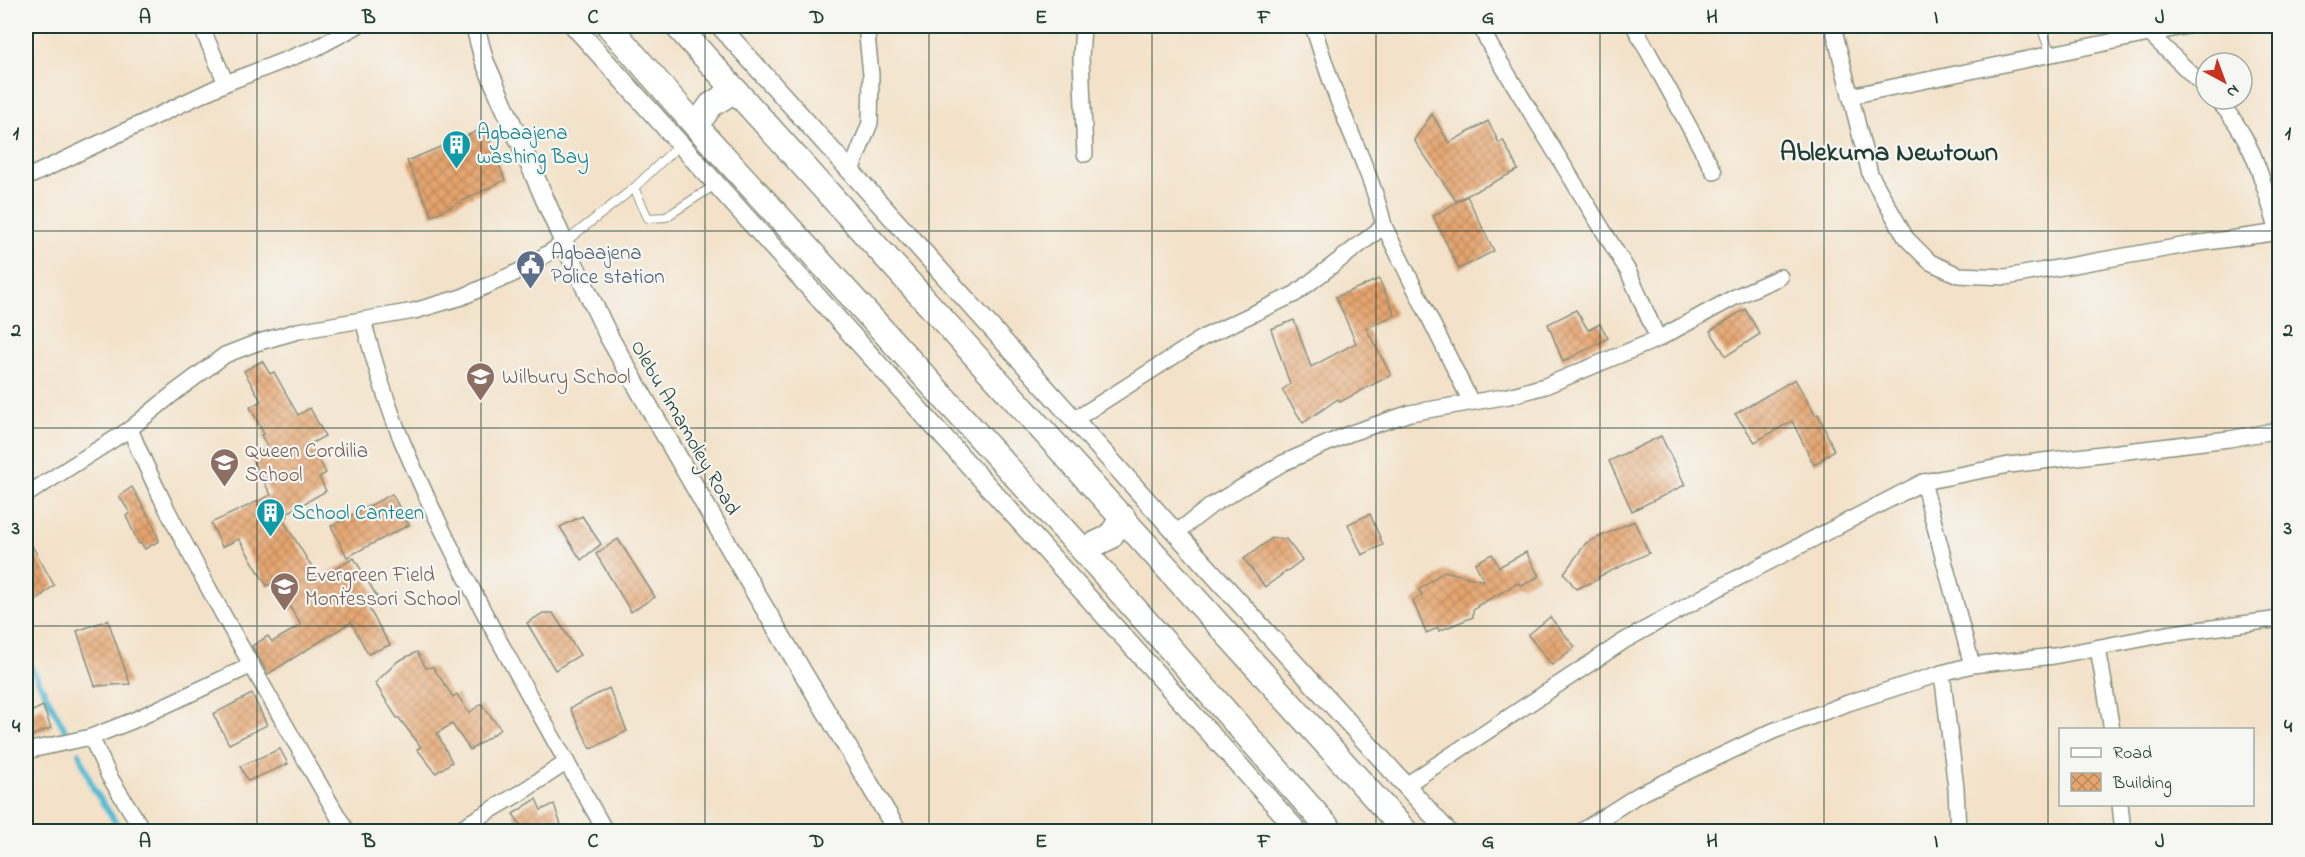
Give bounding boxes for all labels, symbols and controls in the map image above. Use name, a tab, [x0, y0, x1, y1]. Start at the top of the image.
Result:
text: A	[139, 4, 151, 33]
text: B	[361, 4, 376, 33]
text: C	[588, 4, 599, 33]
text: D	[809, 4, 824, 33]
text: E	[1035, 4, 1047, 33]
text: F	[1257, 4, 1271, 33]
text: G	[1482, 4, 1495, 33]
text: H	[1706, 4, 1718, 33]
text: I	[1934, 4, 1939, 33]
text: J	[2155, 4, 2165, 33]
north arrow	[2194, 51, 2254, 111]
text: N	[2220, 78, 2244, 104]
place label: Agbaajena washing Bay	[477, 119, 589, 175]
text: 1	[13, 120, 20, 149]
text: 1	[2285, 120, 2292, 149]
building icon: Agbaajena washing Bay	[440, 128, 472, 170]
district label: Ablekuma Newtown	[1780, 134, 1998, 173]
place label: Agbaajena Police station	[551, 239, 665, 293]
public building icon: Agbaajena Police station	[514, 248, 546, 290]
text: 2	[10, 317, 21, 346]
text: 2	[2282, 317, 2293, 346]
street label: Olebu Amamoley Road	[620, 335, 747, 522]
school or university icon: Wilbury School	[465, 360, 497, 402]
place label: Wilbury School	[502, 363, 631, 395]
place label: Queen Cordilia School	[245, 437, 368, 491]
school or university icon: Queen Cordilia School	[208, 446, 240, 488]
building icon: School Canteen	[255, 496, 287, 538]
place label: School Canteen	[292, 499, 424, 529]
text: 3	[11, 515, 20, 544]
text: 3	[2283, 515, 2292, 544]
place label: Evergreen Field Montessori School	[305, 561, 461, 615]
school or university icon: Evergreen Field Montessori School	[268, 570, 300, 612]
text: 4	[12, 713, 21, 742]
text: 4	[2284, 713, 2293, 742]
legend	[2059, 728, 2254, 806]
text: Road	[2113, 741, 2152, 767]
text: Building	[2112, 771, 2172, 798]
text: A	[139, 828, 151, 857]
text: B	[361, 828, 376, 857]
text: C	[588, 828, 599, 857]
text: D	[809, 828, 824, 857]
text: E	[1035, 828, 1047, 857]
text: F	[1257, 828, 1271, 857]
text: G	[1482, 828, 1495, 857]
text: H	[1706, 828, 1718, 857]
text: I	[1934, 828, 1939, 857]
text: J	[2155, 828, 2165, 857]

